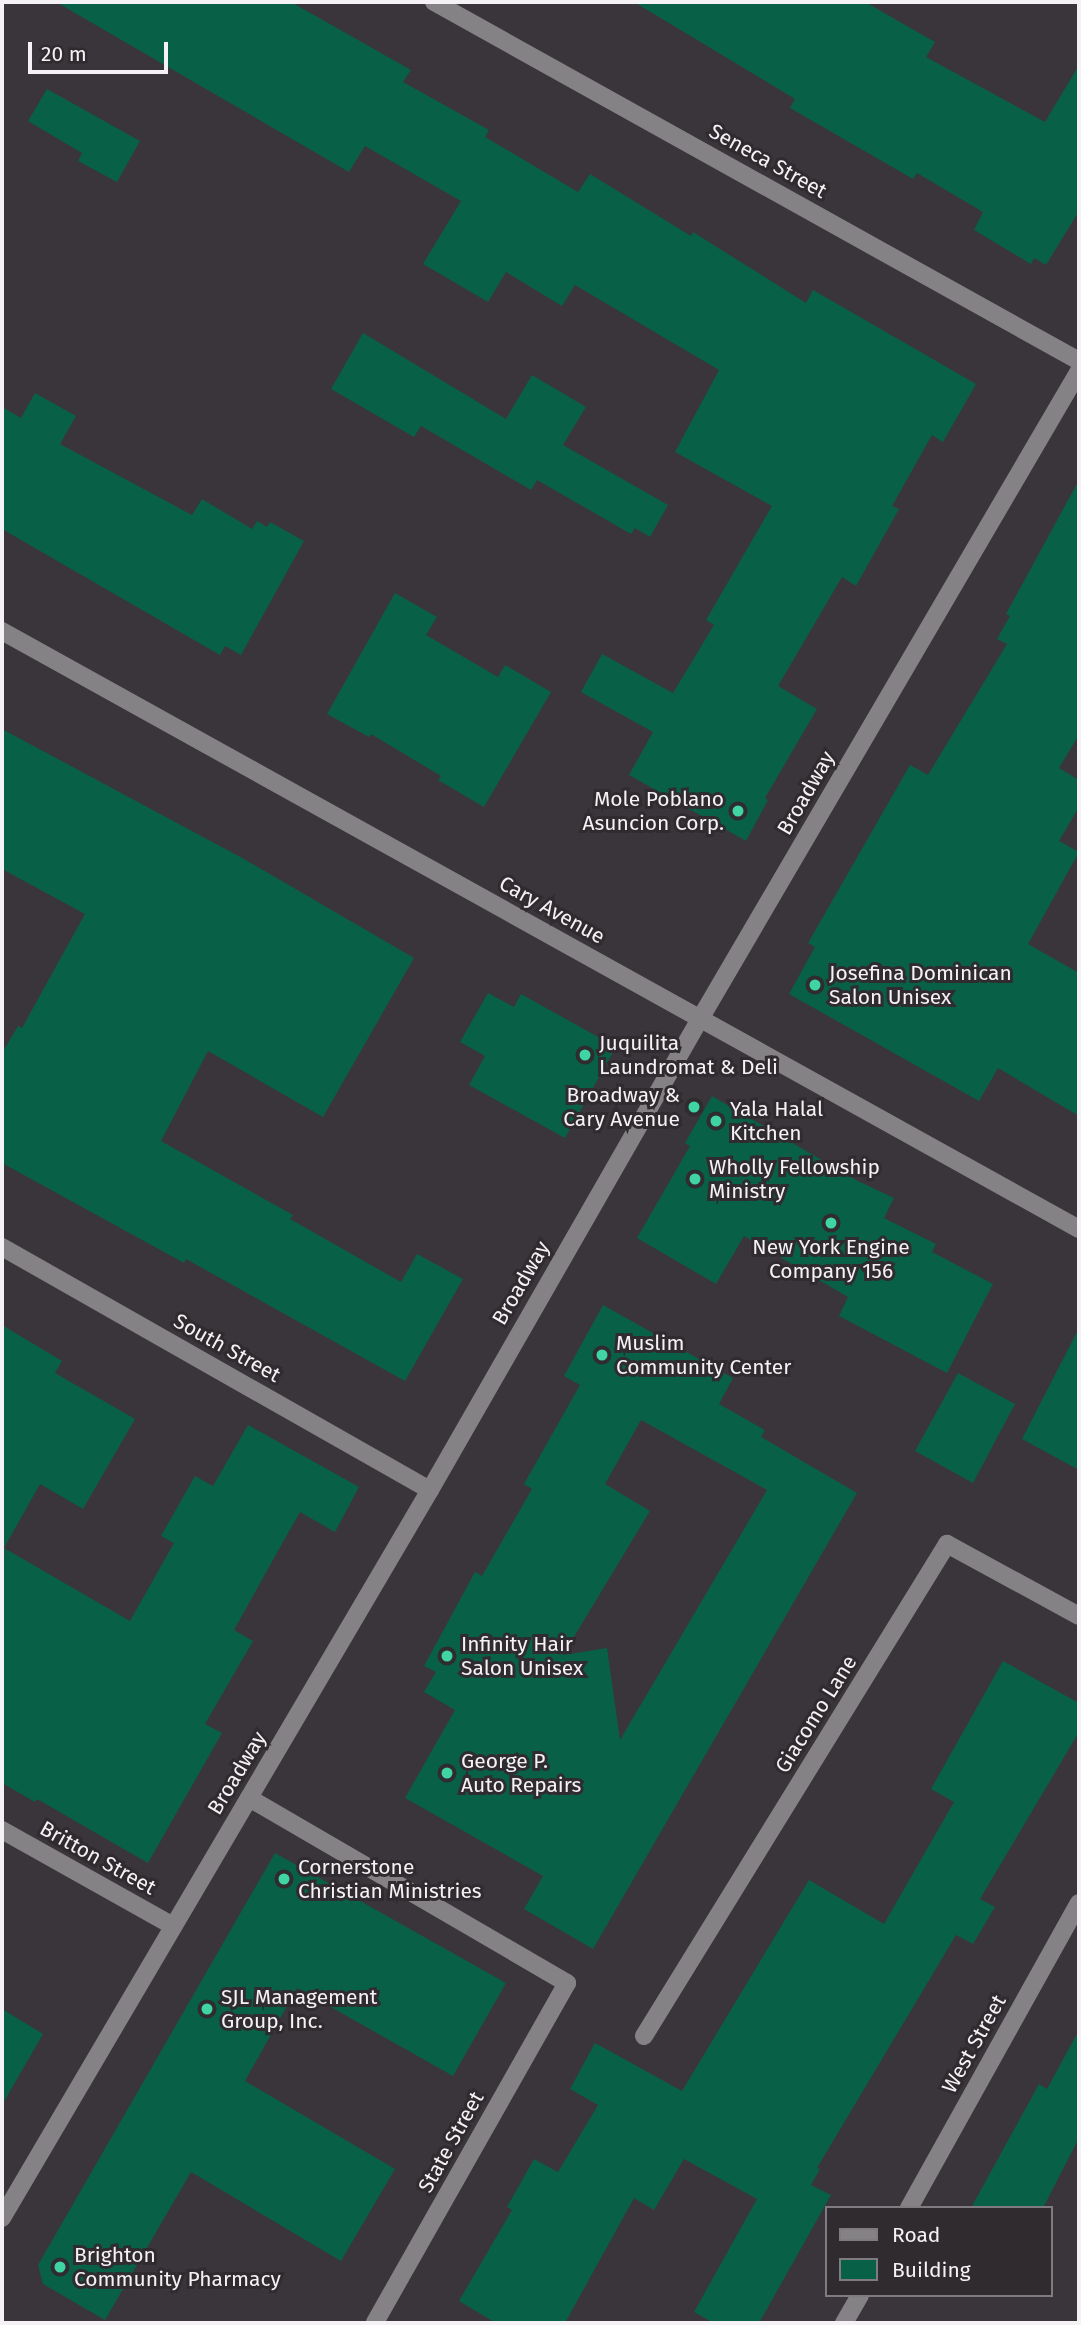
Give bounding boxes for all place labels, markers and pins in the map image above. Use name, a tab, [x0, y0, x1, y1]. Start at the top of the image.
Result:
place label: Mole Poblano Asuncion Corp.	[583, 786, 724, 836]
marker: Mole Poblano Asuncion Corp.	[730, 803, 746, 819]
place label: Josefina Dominican Salon Unisex	[829, 960, 1012, 1010]
marker: Josefina Dominican Salon Unisex	[807, 977, 823, 993]
place label: Juquilita Laundromat & Deli	[599, 1030, 778, 1080]
marker: Juquilita Laundromat & Deli	[577, 1047, 593, 1063]
place label: Broadway & Cary Avenue	[563, 1082, 680, 1132]
place label: Yala Halal Kitchen	[730, 1096, 823, 1146]
marker: Broadway & Cary Avenue	[686, 1099, 702, 1115]
marker: Yala Halal Kitchen	[708, 1113, 724, 1129]
place label: Wholly Fellowship Ministry	[709, 1154, 880, 1204]
marker: Wholly Fellowship Ministry	[687, 1171, 703, 1187]
marker: New York Engine Company 156	[823, 1215, 839, 1231]
place label: New York Engine Company 156	[752, 1234, 910, 1284]
place label: Muslim Community Center	[616, 1330, 791, 1380]
marker: Muslim Community Center	[594, 1347, 610, 1363]
place label: Infinity Hair Salon Unisex	[461, 1631, 583, 1681]
marker: Infinity Hair Salon Unisex	[439, 1648, 455, 1664]
place label: George P. Auto Repairs	[461, 1748, 581, 1798]
marker: George P. Auto Repairs	[439, 1765, 455, 1781]
place label: Cornerstone Christian Ministries	[298, 1854, 482, 1904]
marker: Cornerstone Christian Ministries	[276, 1871, 292, 1887]
place label: SJL Management Group, Inc.	[221, 1984, 377, 2034]
marker: SJL Management Group, Inc.	[199, 2001, 215, 2017]
place label: Brighton Community Pharmacy	[74, 2242, 281, 2292]
marker: Brighton Community Pharmacy	[52, 2259, 68, 2275]

